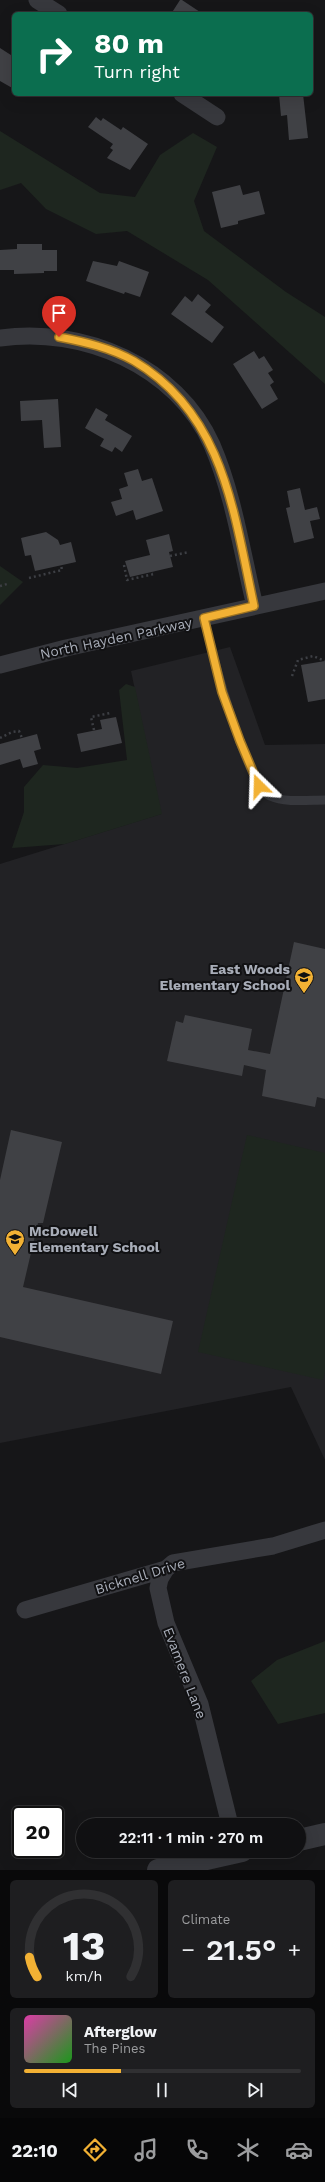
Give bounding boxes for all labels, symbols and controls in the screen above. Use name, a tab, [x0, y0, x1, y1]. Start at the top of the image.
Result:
text: 80 m	[94, 27, 164, 60]
icon: right	[28, 28, 80, 80]
text: Turn right	[94, 61, 180, 82]
pin	[42, 296, 76, 337]
icon: arrive	[48, 302, 70, 324]
street label: North Hayden Parkway	[39, 614, 194, 662]
position arrow	[238, 765, 280, 807]
place label: East Woods Elementary School	[160, 961, 291, 993]
school or university icon: East Woods Elementary School	[293, 966, 315, 994]
place label: McDowell Elementary School	[29, 1223, 160, 1255]
school or university icon: McDowell Elementary School	[4, 1228, 26, 1256]
street label: Bicknell Drive	[93, 1555, 187, 1597]
street label: Evamere Lane	[160, 1625, 210, 1721]
speed limit sign: 20	[12, 1806, 64, 1858]
text: 22:11 · 1 min · 270 m	[119, 1829, 263, 1847]
text: Climate	[182, 1912, 230, 1927]
text: 13	[62, 1921, 105, 1970]
text: 21.5°	[206, 1932, 277, 1967]
text: −	[182, 1937, 195, 1962]
text: +	[288, 1937, 301, 1962]
text: km/h	[65, 1968, 102, 1984]
text: Afterglow	[84, 2023, 157, 2041]
text: The Pines	[84, 2041, 145, 2056]
icon: previous	[59, 2079, 81, 2101]
icon: pause	[151, 2079, 173, 2101]
icon: next	[244, 2079, 266, 2101]
icon: directions	[81, 2136, 109, 2164]
icon: music	[132, 2136, 160, 2164]
icon: phone	[183, 2136, 211, 2164]
icon: climate	[234, 2136, 262, 2164]
icon: car	[285, 2136, 313, 2164]
text: 22:10	[12, 2140, 58, 2161]

